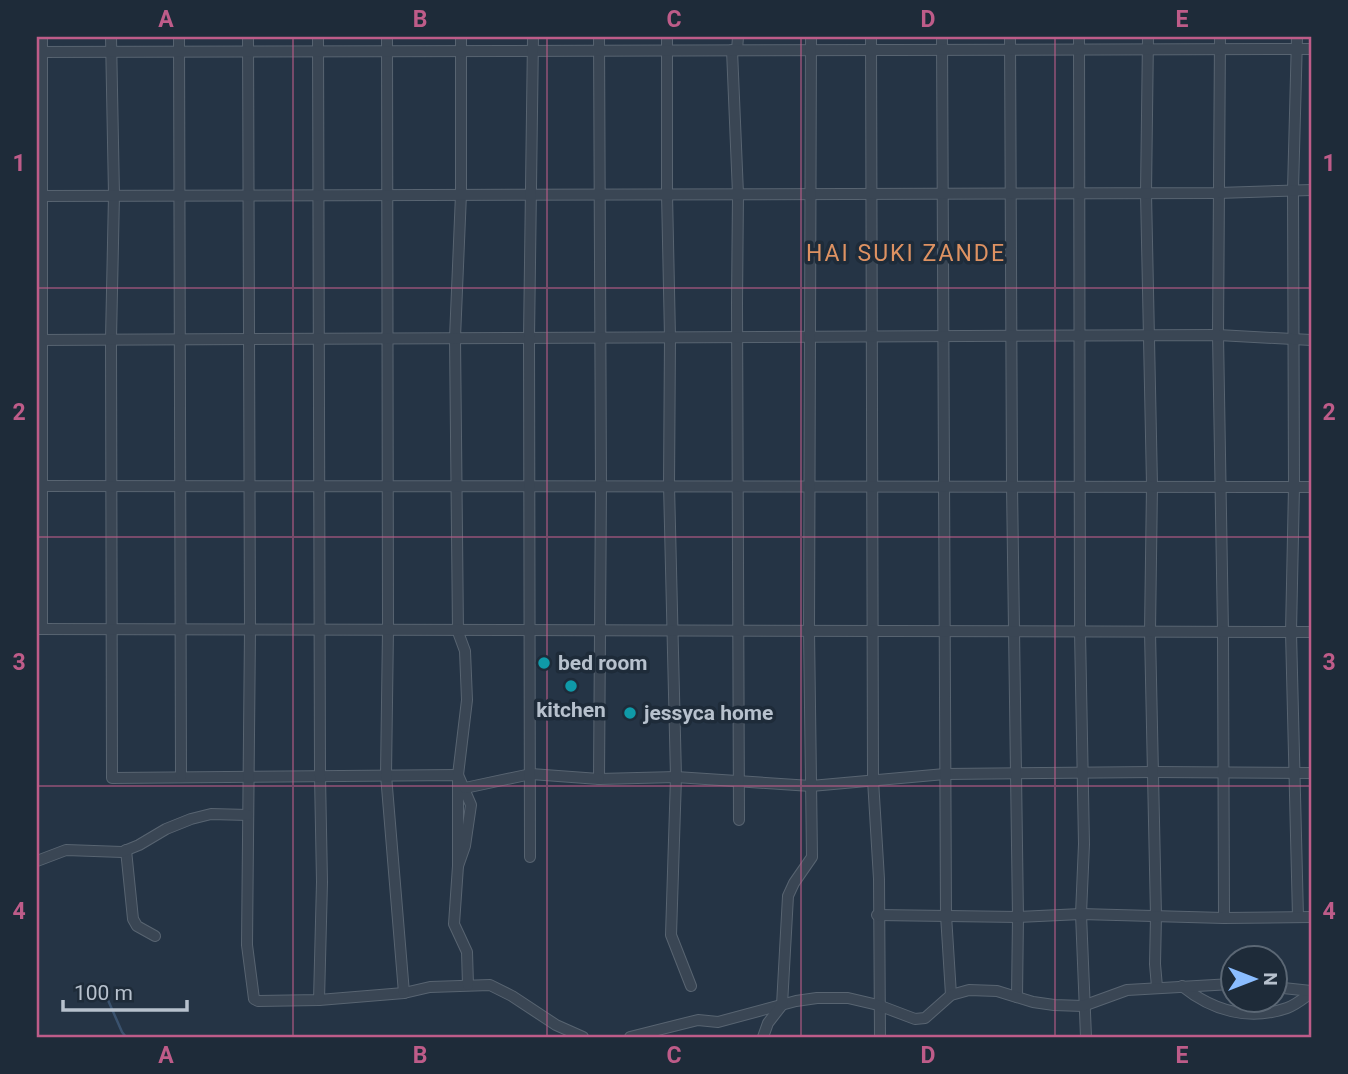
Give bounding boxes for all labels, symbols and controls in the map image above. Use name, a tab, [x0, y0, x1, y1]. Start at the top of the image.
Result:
text: A	[158, 6, 174, 33]
text: B	[413, 6, 427, 33]
text: C	[666, 6, 682, 33]
text: D	[921, 6, 935, 33]
text: E	[1176, 6, 1189, 33]
text: 1	[12, 150, 26, 177]
text: 1	[1322, 150, 1336, 177]
district label: HAI SUKI ZANDE	[806, 240, 1006, 267]
text: 2	[12, 399, 26, 426]
text: 2	[1322, 399, 1336, 426]
text: 3	[12, 649, 26, 676]
text: 3	[1322, 649, 1336, 676]
place label: bed room	[558, 651, 647, 675]
marker: bed room	[536, 655, 552, 671]
marker: kitchen	[563, 678, 579, 694]
place label: kitchen	[536, 698, 606, 722]
place label: jessyca home	[642, 701, 773, 725]
marker: jessyca home	[622, 705, 638, 721]
text: 4	[12, 898, 26, 925]
text: 4	[1322, 898, 1336, 925]
north arrow	[1218, 944, 1288, 1014]
scale bar	[63, 969, 187, 1013]
text: N	[1259, 972, 1282, 986]
text: 100 m	[74, 981, 133, 1005]
text: A	[158, 1042, 174, 1069]
text: B	[413, 1042, 427, 1069]
text: C	[666, 1042, 682, 1069]
text: D	[921, 1042, 935, 1069]
text: E	[1176, 1042, 1189, 1069]

